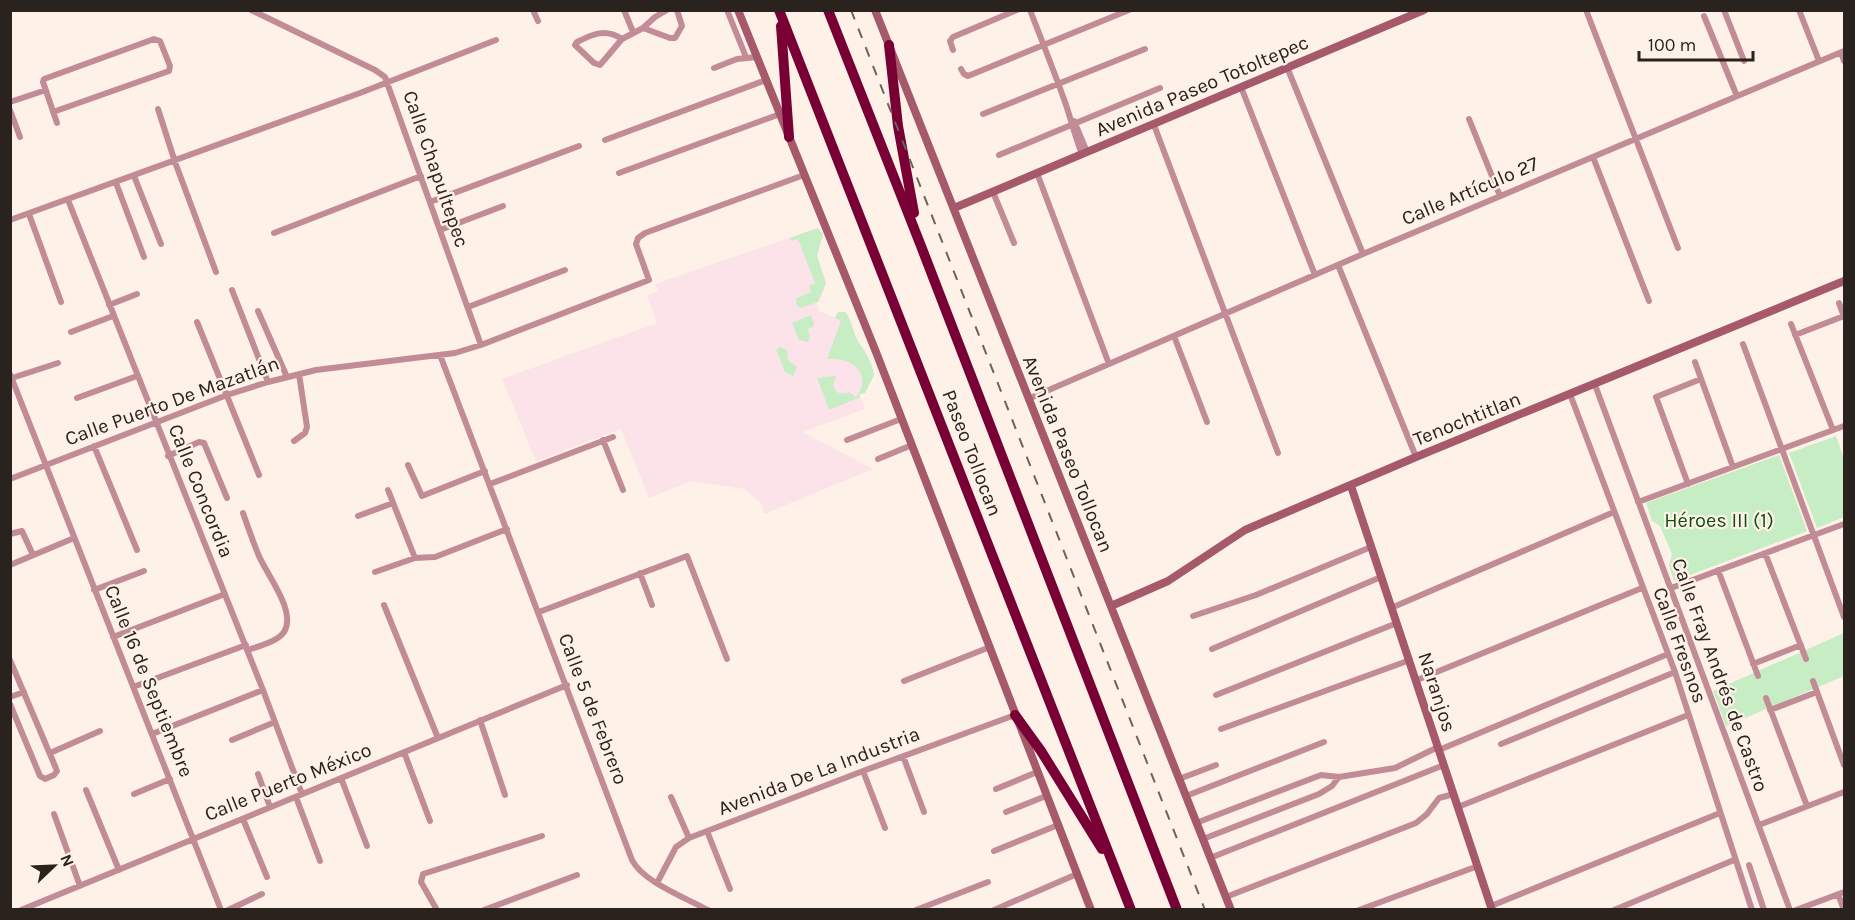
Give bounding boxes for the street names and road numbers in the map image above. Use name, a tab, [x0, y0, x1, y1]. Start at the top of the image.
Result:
street label: Avenida Paseo Totoltepec	[1092, 31, 1312, 141]
street label: Calle Chapultepec	[398, 88, 474, 250]
street label: Calle Artículo 27	[1398, 152, 1542, 230]
street label: Calle Puerto De Mazatlán	[62, 352, 282, 450]
street label: Avenida Paseo Tollocan	[1018, 352, 1118, 556]
street label: Paseo Tollocan	[937, 387, 1007, 519]
street label: Tenochtitlan	[1410, 387, 1524, 451]
street label: Calle Concordia	[164, 421, 238, 561]
street label: Calle Fray Andrés de Castro	[1667, 555, 1773, 795]
street label: Calle 16 de Septiembre	[100, 582, 198, 780]
street label: Calle Fresnos	[1648, 584, 1712, 706]
street label: Calle 5 de Febrero	[554, 630, 632, 788]
street label: Naranjos	[1413, 649, 1461, 735]
street label: Avenida De La Industria	[715, 722, 923, 820]
street label: Calle Puerto México	[201, 738, 375, 826]

